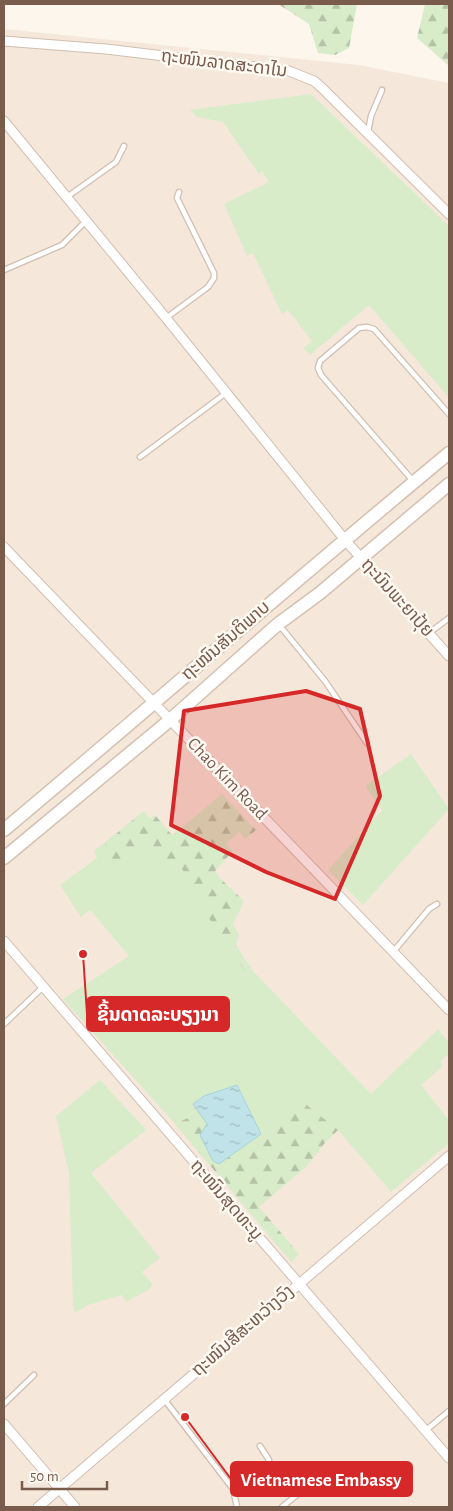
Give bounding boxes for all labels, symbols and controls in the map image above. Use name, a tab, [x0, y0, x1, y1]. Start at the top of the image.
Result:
street label: ຖະໜົນລາດສະດາໄນ	[160, 46, 288, 81]
street label: ຖະນົນພະຍາປຸ້ຍ	[356, 554, 438, 641]
street label: ຖະໜົນສັນຕິພາບ	[178, 597, 274, 684]
street label: Chao Kim Road	[184, 735, 270, 823]
callout: ຊີ້ນດາດລະບຽງນາ	[87, 997, 229, 1031]
text: ຊີ້ນດາດລະບຽງນາ	[97, 999, 219, 1026]
street label: ຖະໜົນສຸດທະນູ	[185, 1156, 266, 1245]
street label: ຖະໜົນສີສະຫວ່າງວົງ	[188, 1281, 297, 1380]
scale bar	[22, 1458, 108, 1490]
callout: Vietnamese Embassy	[231, 1462, 412, 1496]
text: 50 m	[30, 1469, 59, 1484]
text: Vietnamese Embassy	[241, 1471, 402, 1490]

